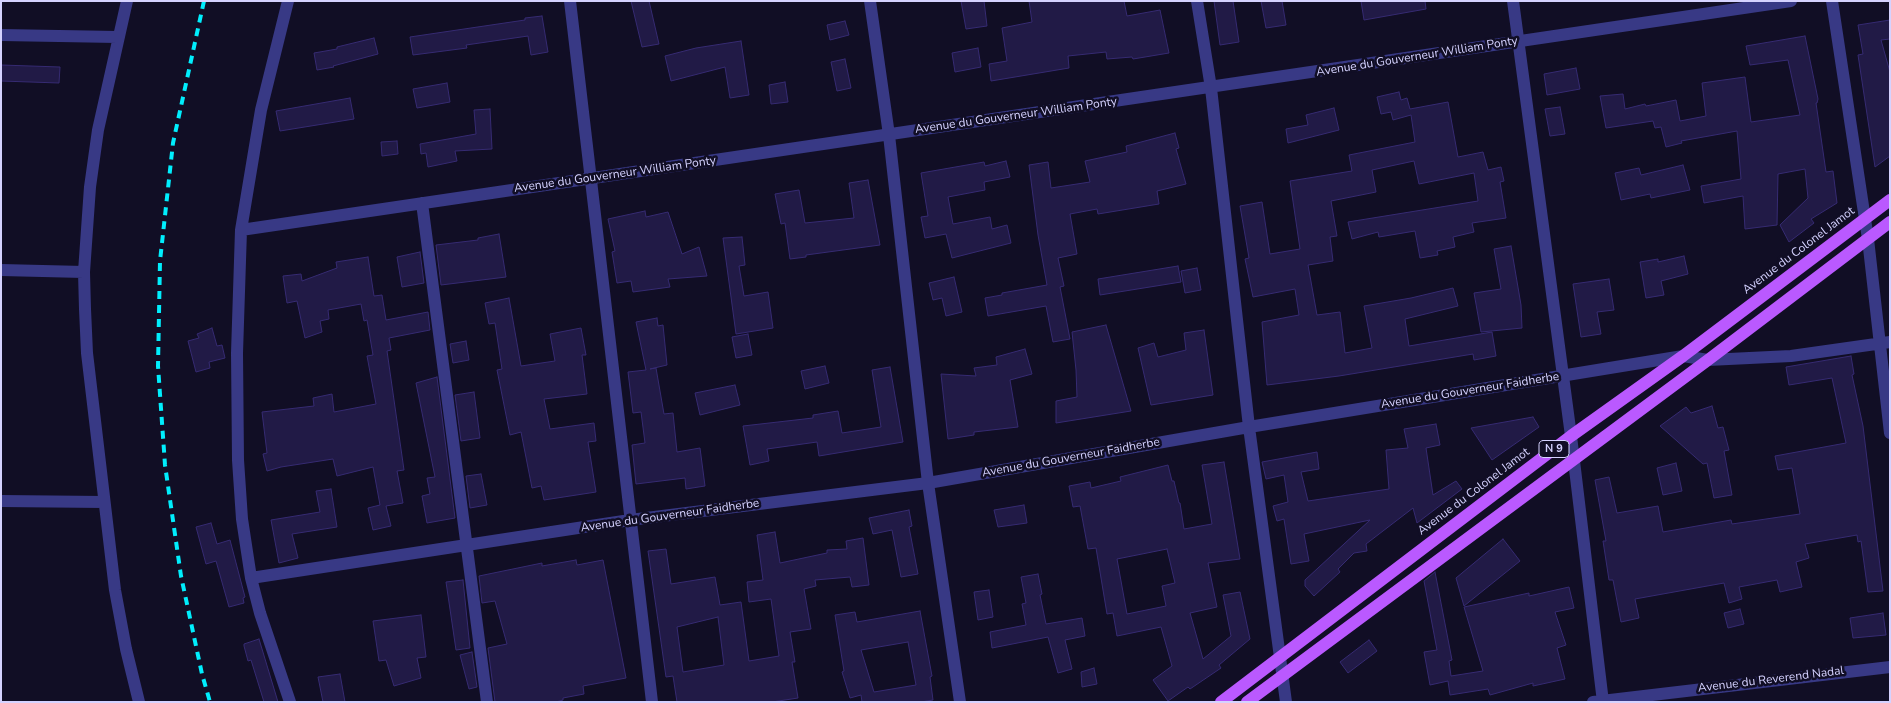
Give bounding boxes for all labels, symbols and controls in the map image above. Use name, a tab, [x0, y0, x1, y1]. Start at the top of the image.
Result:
street label: Avenue du Gouverneur William Ponty	[1315, 34, 1519, 80]
street label: Avenue du Gouverneur William Ponty	[914, 95, 1118, 137]
street label: Avenue du Gouverneur William Ponty	[513, 154, 717, 196]
street label: Avenue du Colonel Jamot	[1740, 204, 1858, 298]
street label: Avenue du Gouverneur Faidherbe	[1380, 370, 1560, 412]
street label: Avenue du Gouverneur Faidherbe	[981, 435, 1161, 481]
road number: N 9	[1539, 440, 1569, 458]
street label: Avenue du Colonel Jamot	[1415, 445, 1533, 539]
street label: Avenue du Gouverneur Faidherbe	[580, 496, 760, 536]
street label: Avenue du Reverend Nadal	[1697, 664, 1845, 696]

